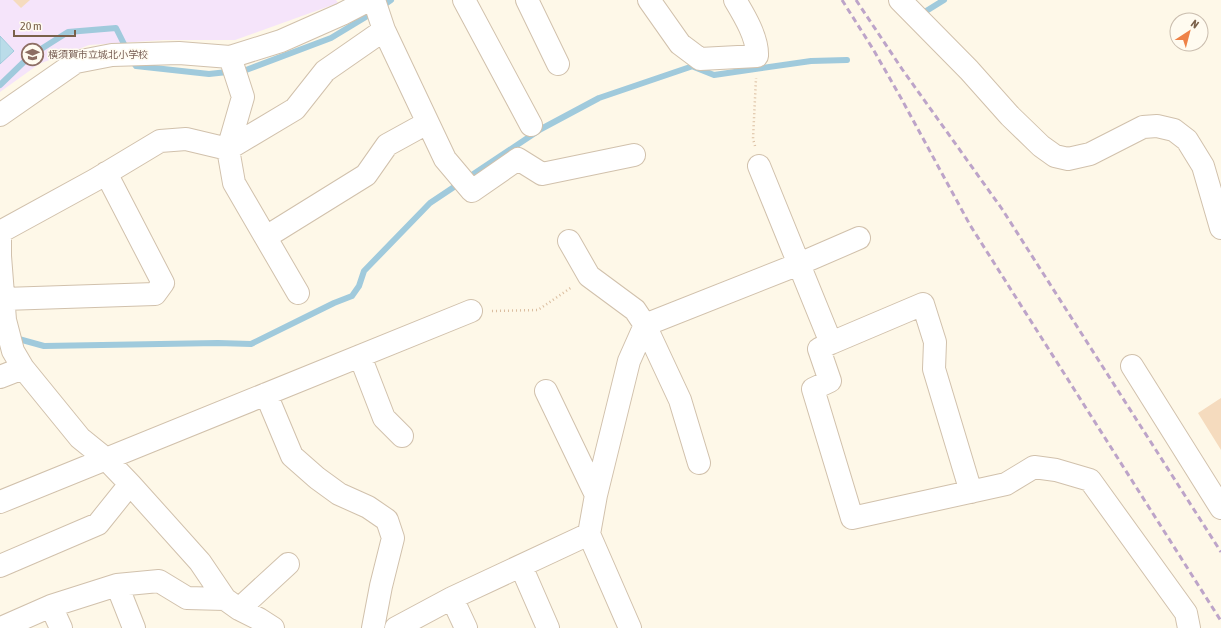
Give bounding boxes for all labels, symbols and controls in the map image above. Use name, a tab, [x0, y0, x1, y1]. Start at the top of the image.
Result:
scale bar	[14, 12, 75, 38]
north arrow	[1169, 12, 1209, 52]
text: N	[1189, 17, 1201, 31]
text: 20 m	[20, 19, 42, 33]
school or university icon: 横須賀市立城北小学校	[19, 41, 45, 67]
place label: 横須賀市立城北小学校	[48, 49, 148, 60]

